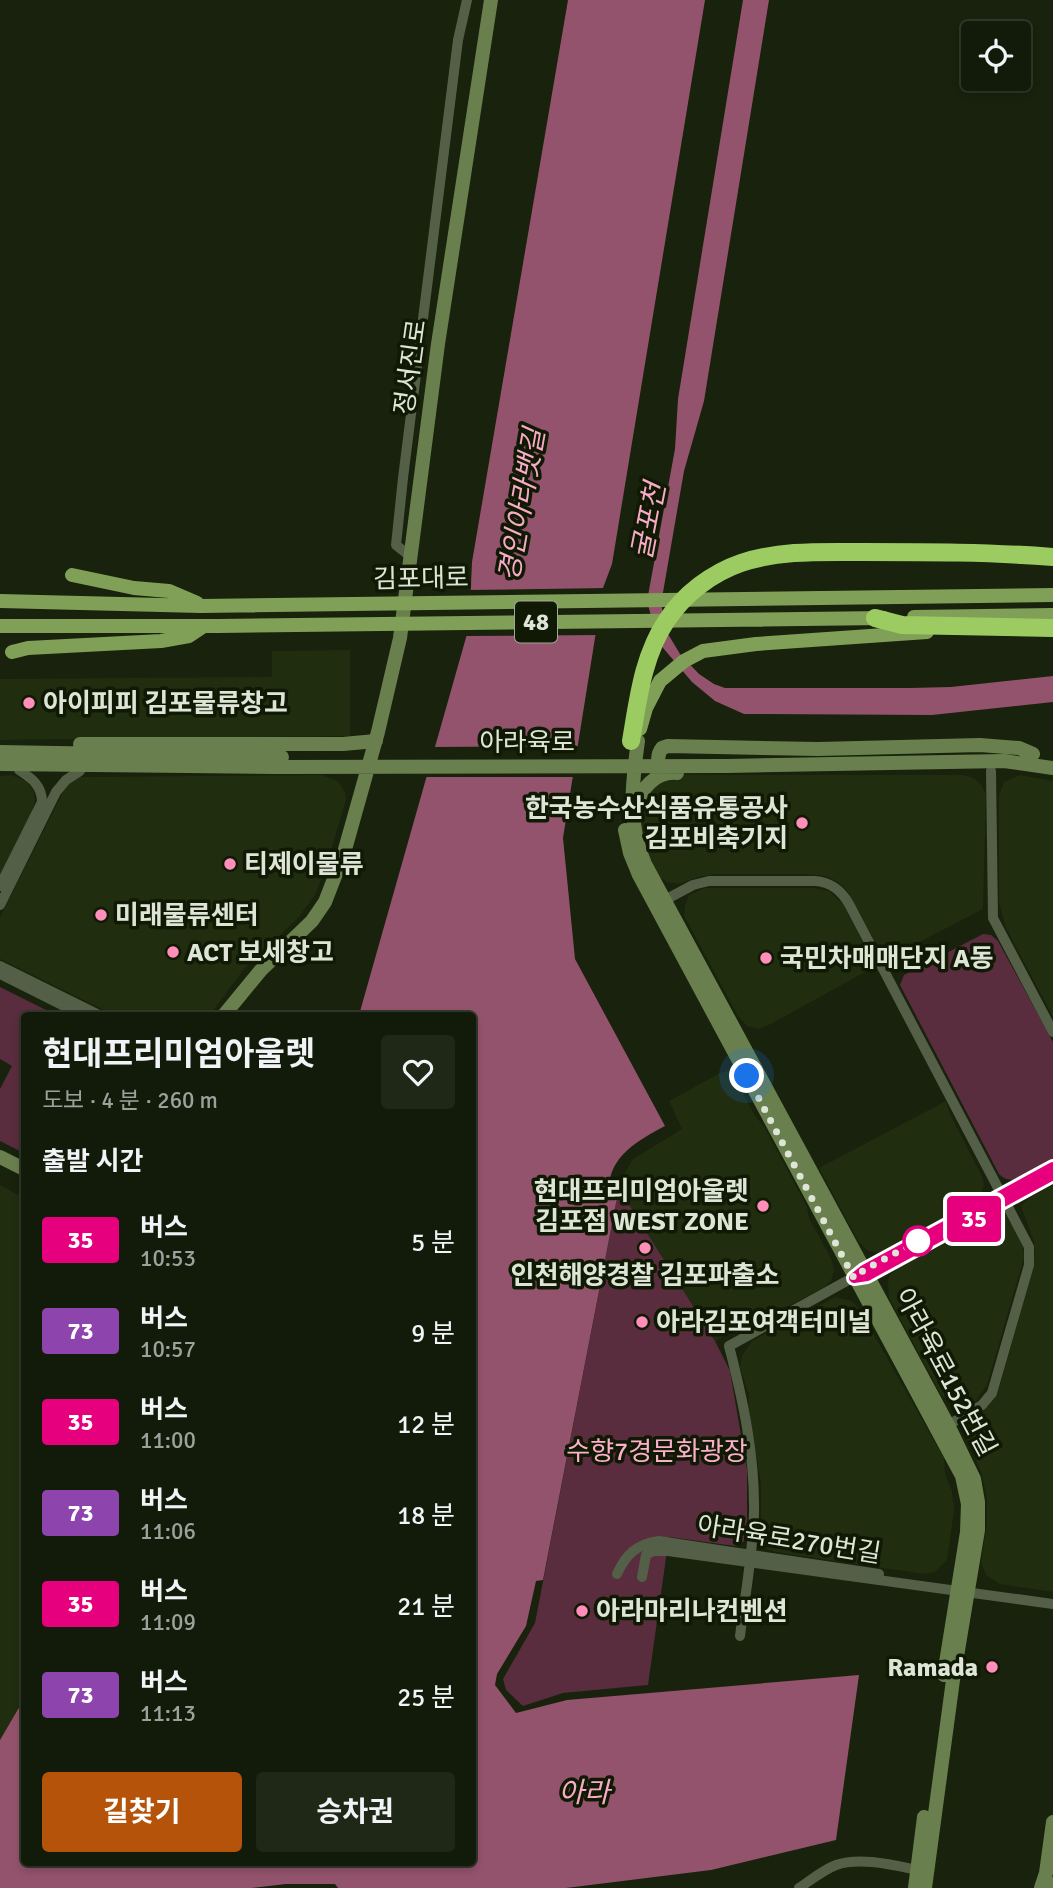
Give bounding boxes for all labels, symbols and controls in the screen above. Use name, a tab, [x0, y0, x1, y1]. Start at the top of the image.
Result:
map controls	[961, 21, 1031, 91]
button: locate	[961, 21, 1031, 91]
street label: 정서진로	[388, 318, 433, 417]
water label: 경인아라뱃길	[492, 424, 553, 584]
water label: 굴포천	[625, 477, 674, 562]
street label: 김포대로	[373, 562, 469, 596]
road number: 48	[515, 602, 557, 642]
place label: 아이피피 김포물류창고	[43, 688, 288, 720]
marker: 아이피피 김포물류창고	[21, 695, 37, 711]
street label: 아라육로	[479, 727, 575, 759]
place label: 한국농수산식품유통공사 김포비축기지	[525, 793, 788, 855]
marker: 한국농수산식품유통공사 김포비축기지	[794, 815, 810, 831]
place label: 티제이물류	[244, 849, 364, 881]
marker: 티제이물류	[222, 856, 238, 872]
place label: 미래물류센터	[115, 900, 259, 932]
marker: 미래물류센터	[93, 907, 109, 923]
place label: ACT 보세창고	[187, 937, 334, 969]
place label: 국민차매매단지 A동	[780, 943, 994, 975]
marker: ACT 보세창고	[165, 944, 181, 960]
marker: 국민차매매단지 A동	[758, 950, 774, 966]
text: 현대프리미엄아울렛	[42, 1034, 315, 1075]
button: heart	[381, 1035, 455, 1109]
your location	[729, 1058, 764, 1093]
text: 도보 · 4 분 · 260 m	[42, 1086, 218, 1115]
text: 출발 시간	[42, 1146, 143, 1178]
place label: 현대프리미엄아울렛 김포점 WEST ZONE	[534, 1176, 749, 1238]
line badge: 35	[942, 1196, 1006, 1242]
marker: 현대프리미엄아울렛 김포점 WEST ZONE	[755, 1198, 771, 1214]
text: 35	[961, 1204, 987, 1234]
text: 버스	[140, 1212, 188, 1244]
text: 35	[68, 1225, 93, 1255]
unlabelled marker	[903, 1226, 933, 1256]
text: 5 분	[411, 1227, 455, 1259]
marker: 인천해양경찰 김포파출소	[637, 1240, 653, 1256]
text: 10:53	[140, 1244, 196, 1273]
place label: 인천해양경찰 김포파출소	[511, 1260, 779, 1292]
street label: 아라육로152번길	[887, 1283, 1003, 1462]
text: 버스	[140, 1303, 188, 1335]
place label: 아라김포여객터미널	[656, 1307, 871, 1339]
marker: 아라김포여객터미널	[634, 1314, 650, 1330]
text: 73	[68, 1316, 93, 1346]
text: 9 분	[411, 1318, 455, 1350]
text: 10:57	[140, 1335, 196, 1364]
text: 버스	[140, 1394, 188, 1426]
text: 35	[68, 1407, 93, 1437]
text: 12 분	[397, 1409, 455, 1441]
text: 11:00	[140, 1426, 196, 1455]
park label: 수향7경문화광장	[566, 1436, 748, 1468]
text: 버스	[140, 1485, 188, 1517]
text: 73	[68, 1498, 93, 1528]
text: 18 분	[397, 1500, 455, 1532]
street label: 아라육로270번길	[695, 1510, 883, 1570]
text: 11:06	[140, 1517, 196, 1546]
text: 버스	[140, 1576, 188, 1608]
text: 35	[68, 1589, 93, 1619]
text: 21 분	[397, 1591, 455, 1623]
place label: 아라마리나컨벤션	[596, 1596, 787, 1628]
marker: 아라마리나컨벤션	[574, 1603, 590, 1619]
text: 11:09	[140, 1608, 196, 1637]
place label: Ramada	[887, 1652, 978, 1684]
marker: Ramada	[984, 1659, 1000, 1675]
text: 버스	[140, 1667, 188, 1699]
text: 73	[68, 1680, 93, 1710]
text: 25 분	[397, 1682, 455, 1714]
text: 11:13	[140, 1699, 196, 1728]
button: 길찾기	[42, 1772, 242, 1852]
button: 승차권	[256, 1772, 455, 1852]
water label: 아라	[558, 1776, 613, 1810]

